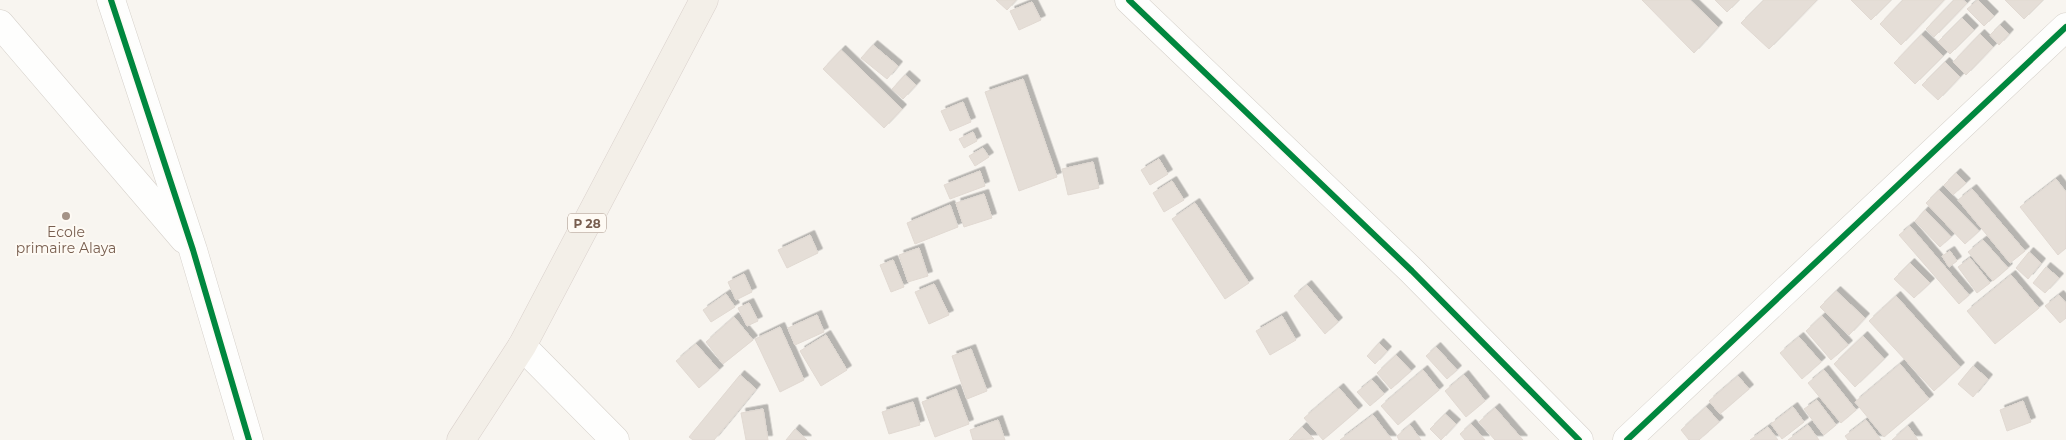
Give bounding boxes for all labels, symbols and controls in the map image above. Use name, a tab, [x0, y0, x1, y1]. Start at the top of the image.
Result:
marker: Ecole primaire Alaya	[60, 210, 72, 222]
road number: P 28	[568, 214, 606, 232]
place label: Ecole primaire Alaya	[16, 223, 116, 257]

